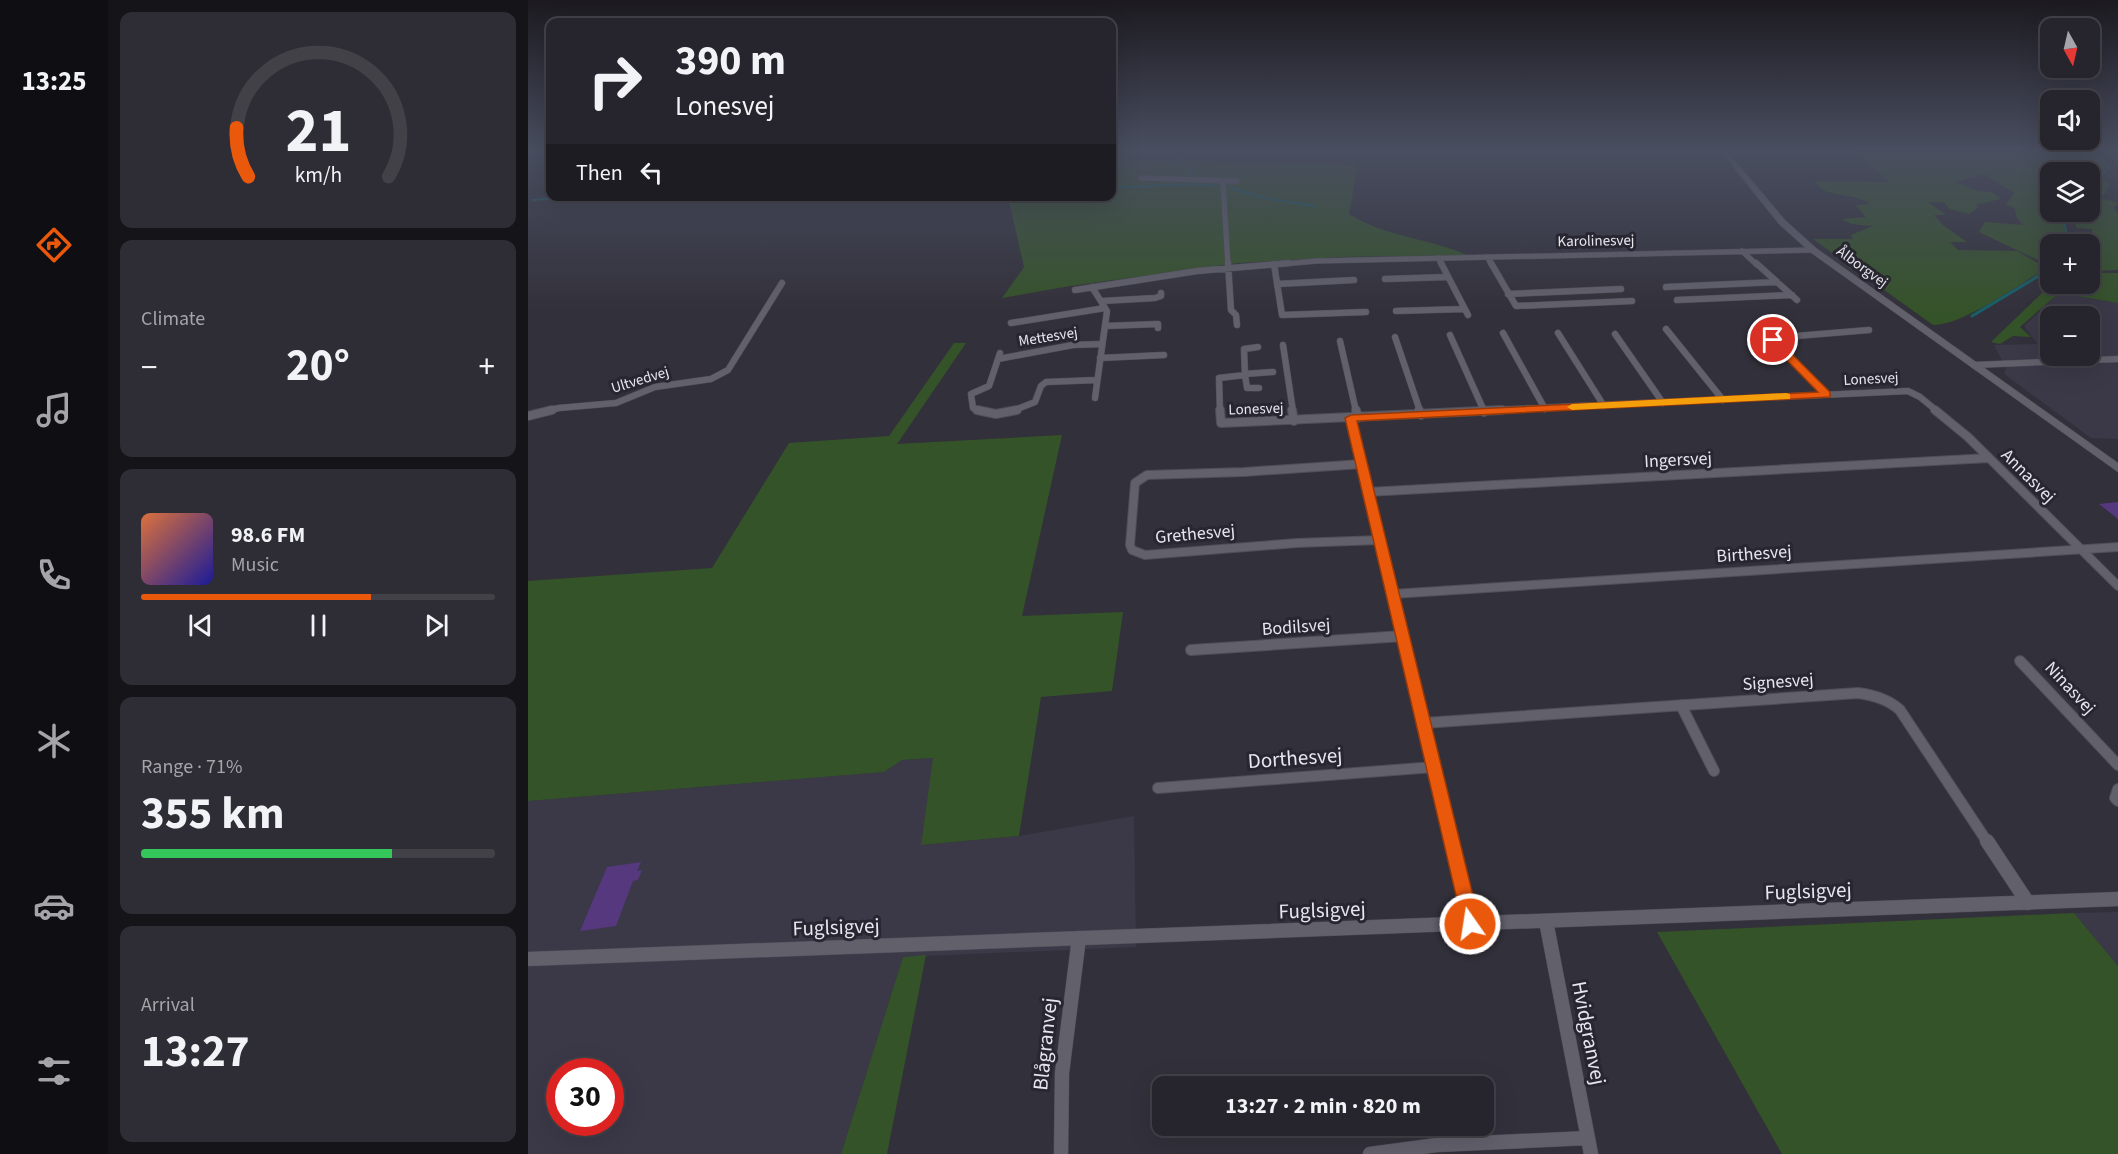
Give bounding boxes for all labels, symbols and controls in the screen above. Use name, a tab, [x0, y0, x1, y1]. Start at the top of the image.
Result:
north arrow	[2040, 18, 2100, 78]
map controls	[2040, 18, 2100, 366]
text: 390 m	[675, 31, 786, 91]
icon: right	[576, 42, 654, 120]
text: 13:25	[21, 62, 87, 101]
text: 21	[285, 87, 351, 176]
text: Lonesvej	[675, 87, 774, 126]
button: sound	[2040, 90, 2100, 150]
icon: left	[635, 156, 668, 189]
text: Then	[576, 157, 623, 189]
text: km/h	[294, 161, 342, 192]
button: layers	[2040, 162, 2100, 222]
icon: directions	[33, 224, 75, 266]
street label: Karolinesvej	[1557, 230, 1635, 252]
button: +	[2040, 234, 2100, 294]
street label: Ålborgvej	[1832, 241, 1892, 293]
text: Climate	[141, 305, 205, 333]
button: −	[2040, 306, 2100, 366]
pin	[1747, 314, 1798, 365]
street label: Mettesvej	[1017, 322, 1079, 352]
icon: arrive	[1756, 323, 1789, 356]
text: 20°	[286, 334, 350, 398]
text: −	[141, 344, 157, 391]
text: +	[479, 344, 495, 391]
street label: Ultvedvej	[609, 361, 671, 399]
street label: Lonesvej	[1843, 367, 1899, 391]
icon: music	[33, 389, 75, 431]
street label: Lonesvej	[1228, 398, 1284, 420]
street label: Annasvej	[1995, 443, 2061, 509]
street label: Ingersvej	[1644, 446, 1712, 474]
street label: Grethesvej	[1154, 518, 1236, 550]
text: 98.6 FM	[231, 519, 305, 551]
street label: Birthesvej	[1716, 539, 1792, 569]
text: Music	[231, 551, 279, 579]
icon: phone	[33, 554, 75, 596]
icon: previous	[184, 609, 217, 642]
icon: pause	[302, 609, 335, 642]
icon: next	[420, 609, 453, 642]
street label: Bodilsvej	[1261, 612, 1331, 642]
street label: Ninasvej	[2039, 656, 2101, 720]
street label: Signesvej	[1742, 667, 1814, 697]
icon: climate	[33, 720, 75, 762]
street label: Dorthesvej	[1247, 740, 1343, 776]
text: Range · 71%	[141, 753, 242, 781]
text: 355 km	[141, 782, 285, 846]
street label: Fuglsigvej	[1764, 874, 1852, 908]
icon: car	[33, 885, 75, 927]
position arrow	[1438, 892, 1502, 956]
street label: Fuglsigvej	[1278, 893, 1366, 927]
street label: Fuglsigvej	[792, 910, 880, 944]
street label: Hvidgranvej	[1564, 979, 1614, 1087]
text: Arrival	[141, 991, 195, 1019]
street label: Blågranvej	[1025, 996, 1065, 1092]
text: 13:27	[141, 1020, 250, 1084]
icon: filters	[33, 1050, 75, 1092]
speed limit sign: 30	[546, 1058, 624, 1136]
text: 13:27 · 2 min · 820 m	[1225, 1090, 1421, 1122]

